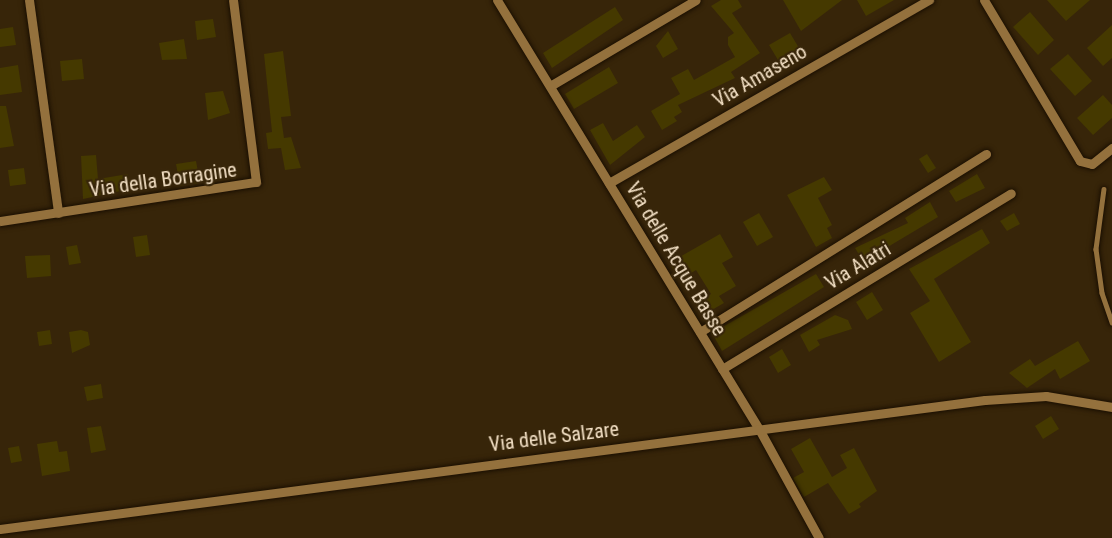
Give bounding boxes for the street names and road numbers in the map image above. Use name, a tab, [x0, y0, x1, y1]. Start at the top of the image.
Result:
street label: Via Amaseno	[709, 40, 811, 112]
street label: Via della Borragine	[88, 158, 238, 202]
street label: Via delle Acque Basse	[621, 178, 731, 340]
street label: Via Alatri	[821, 237, 895, 295]
street label: Via delle Salzare	[488, 417, 620, 457]

